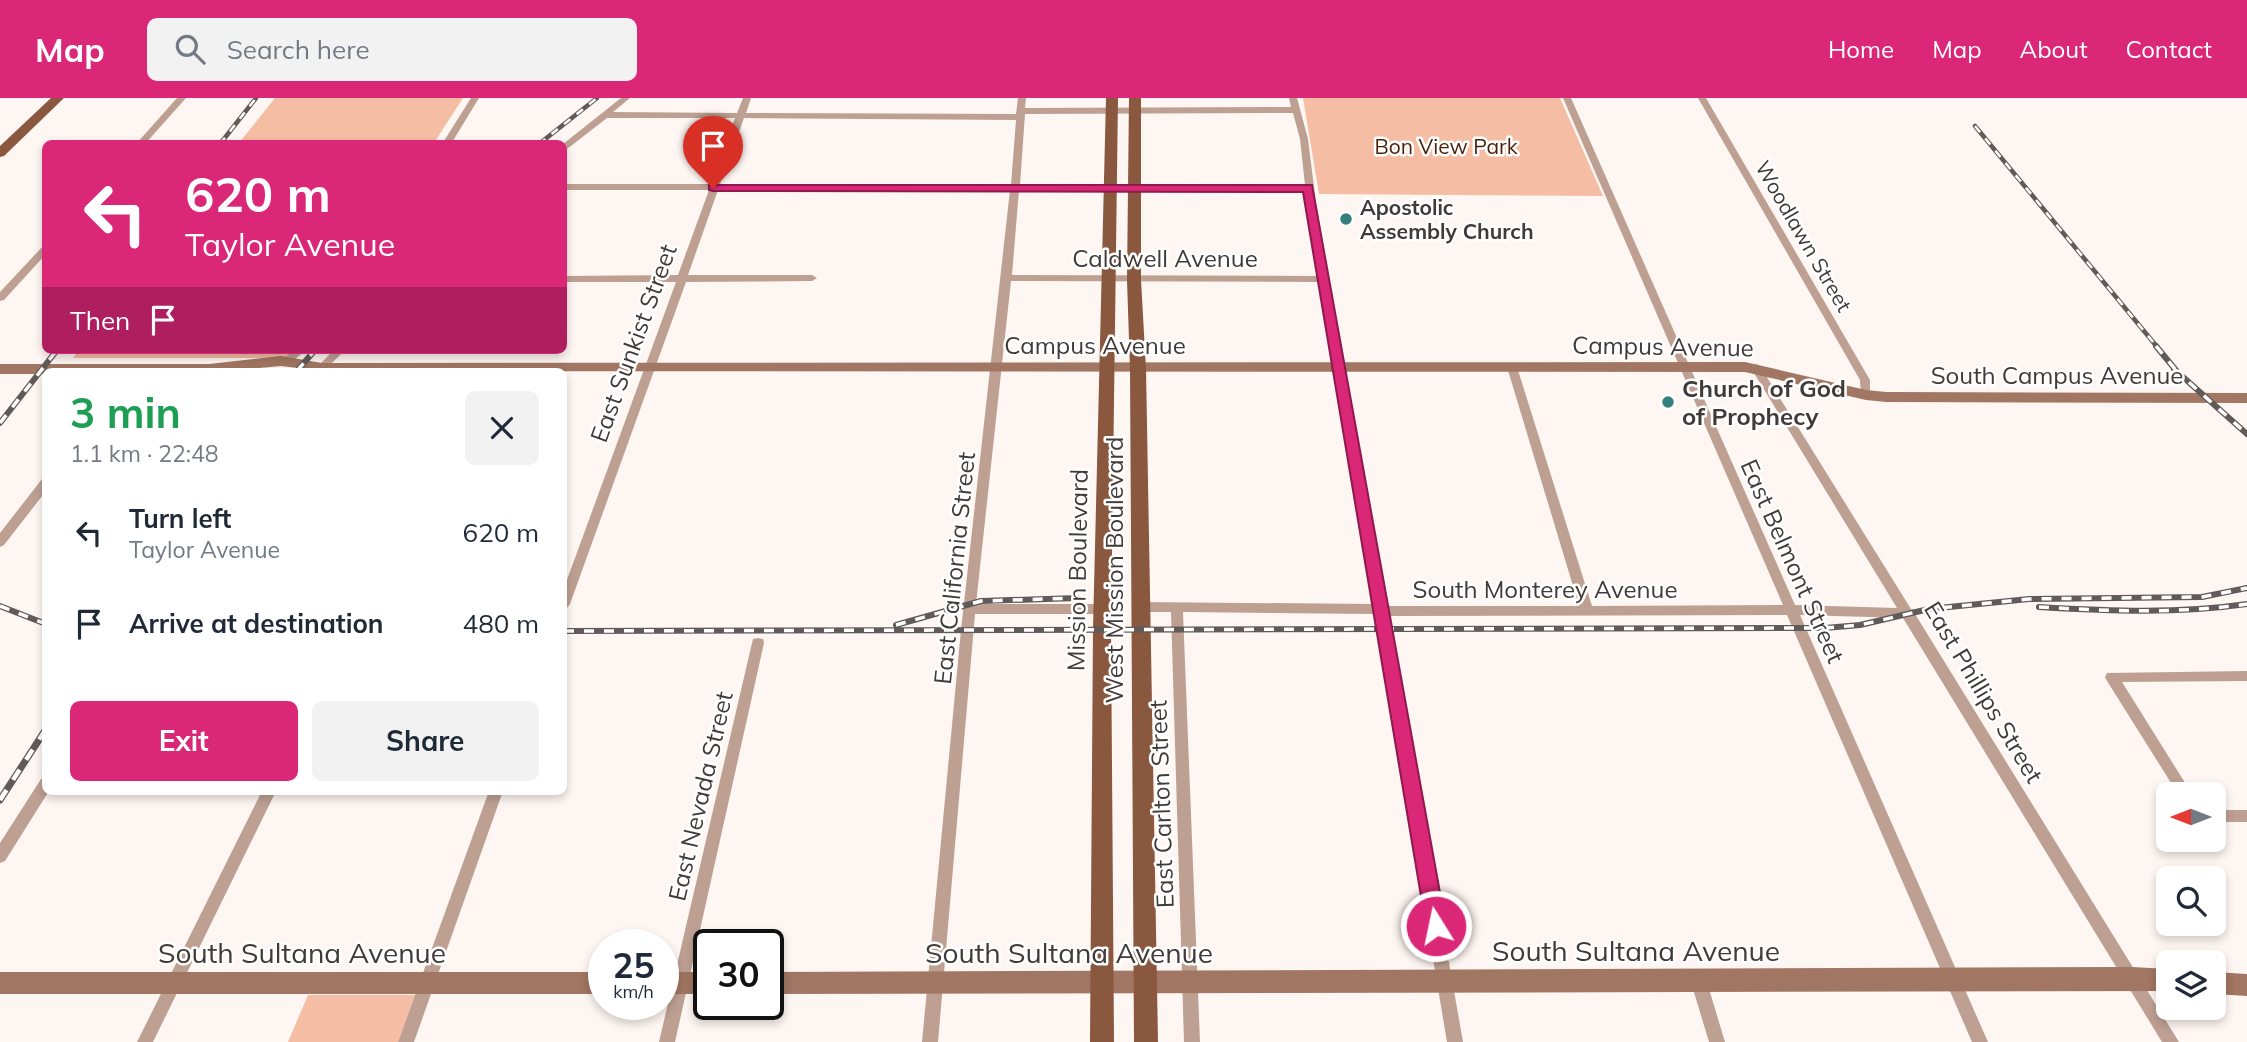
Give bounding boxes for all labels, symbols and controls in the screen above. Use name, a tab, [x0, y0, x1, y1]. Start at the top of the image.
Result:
search box	[147, 18, 637, 81]
text: Map	[35, 29, 105, 70]
icon: search	[171, 30, 209, 68]
text: Search here	[227, 33, 370, 66]
text: Home	[1828, 34, 1894, 64]
text: Map	[1932, 34, 1982, 64]
text: About	[2020, 34, 2088, 64]
text: Contact	[2126, 34, 2212, 64]
pin	[683, 116, 743, 188]
icon: arrive	[694, 127, 732, 165]
park label: Bon View Park	[1375, 133, 1518, 159]
street label: Woodlawn Street	[1750, 156, 1858, 316]
text: 620 m	[185, 163, 331, 224]
icon: left	[70, 168, 161, 259]
place label: Apostolic Assembly Church	[1360, 194, 1534, 244]
marker: Apostolic Assembly Church	[1338, 211, 1354, 227]
text: Taylor Avenue	[185, 224, 395, 264]
street label: East Sunkist Street	[583, 240, 683, 446]
street label: Caldwell Avenue	[1072, 243, 1258, 273]
icon: arrive	[144, 301, 182, 339]
text: Then	[70, 304, 130, 337]
street label: Campus Avenue	[1572, 329, 1754, 363]
street label: Campus Avenue	[1004, 330, 1186, 360]
street label: South Campus Avenue	[1931, 360, 2183, 390]
place label: Church of God of Prophecy	[1682, 373, 1846, 431]
text: 3 min	[70, 386, 181, 439]
button: close	[465, 391, 539, 465]
marker: Church of God of Prophecy	[1660, 394, 1676, 410]
street label: West Mission Boulevard	[1099, 437, 1129, 704]
text: 1.1 km · 22:48	[70, 439, 219, 468]
street label: East California Street	[927, 450, 981, 686]
street label: East Belmont Street	[1735, 455, 1851, 667]
street label: Mission Boulevard	[1060, 469, 1094, 671]
text: Turn left	[129, 502, 231, 535]
icon: left	[70, 514, 108, 552]
text: 620 m	[463, 516, 539, 549]
text: Taylor Avenue	[129, 535, 280, 564]
street label: South Monterey Avenue	[1413, 574, 1678, 604]
street label: East Phillips Street	[1918, 596, 2050, 788]
icon: arrive	[70, 605, 108, 643]
text: Arrive at destination	[129, 607, 384, 640]
text: 480 m	[463, 607, 539, 640]
street label: East Nevada Street	[661, 688, 739, 904]
street label: East Carlton Street	[1142, 699, 1180, 909]
button: Exit	[70, 701, 298, 781]
button: Share	[312, 701, 539, 781]
north arrow	[2156, 782, 2226, 852]
map controls	[2156, 782, 2226, 1020]
button: search	[2156, 866, 2226, 936]
position arrow	[1399, 889, 1473, 963]
speed limit sign: 30	[693, 929, 784, 1020]
street label: South Sultana Avenue	[1492, 933, 1780, 968]
street label: South Sultana Avenue	[158, 935, 446, 970]
street label: South Sultana Avenue	[925, 935, 1213, 970]
text: 25	[612, 943, 655, 987]
button: layers	[2156, 950, 2226, 1020]
text: km/h	[613, 980, 654, 1003]

